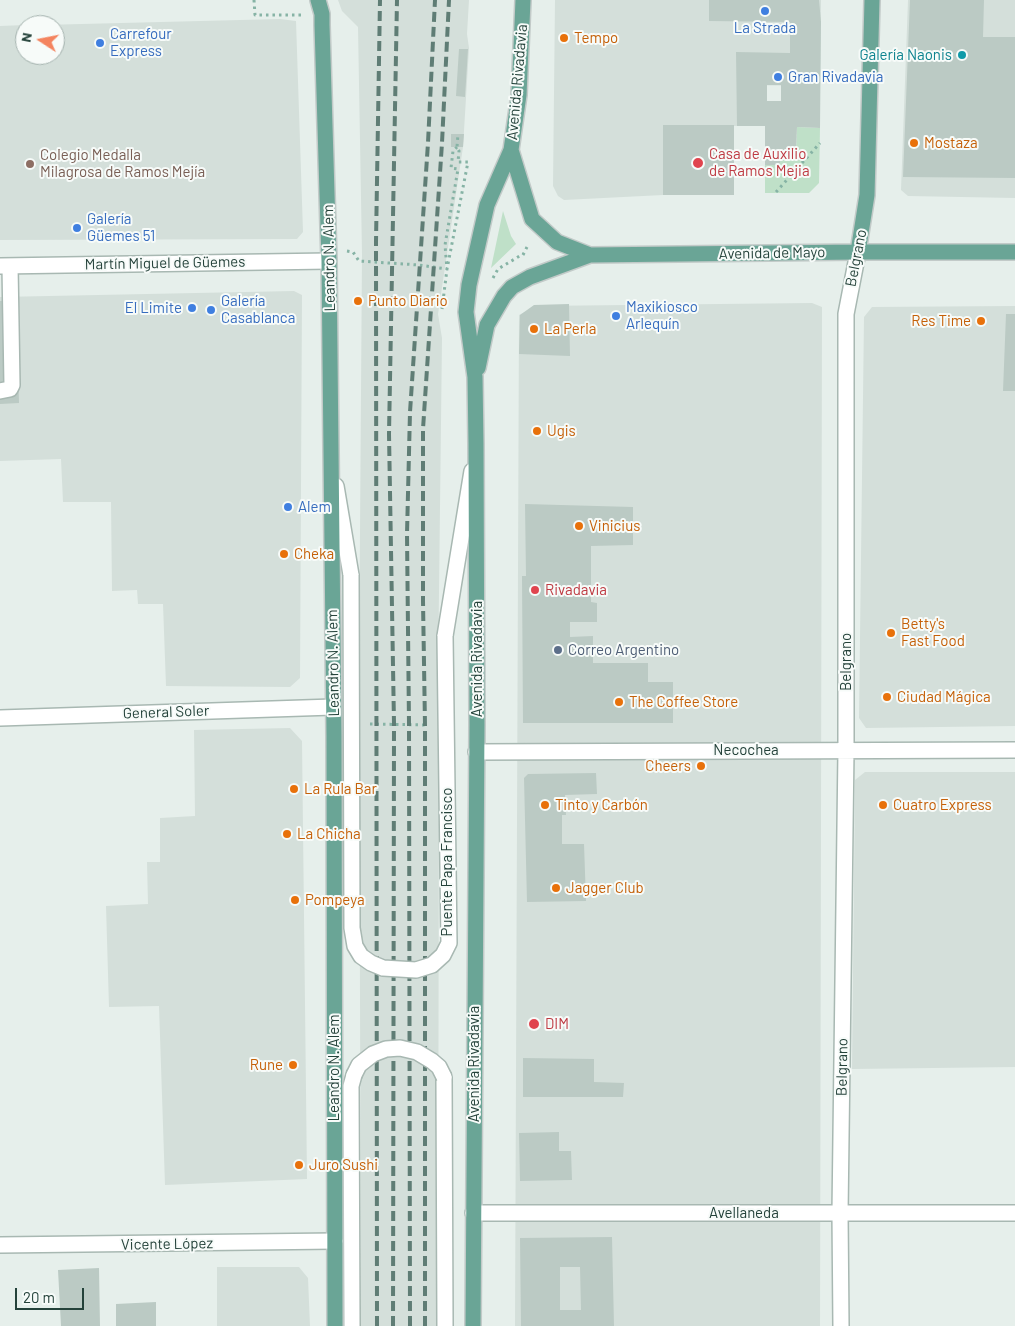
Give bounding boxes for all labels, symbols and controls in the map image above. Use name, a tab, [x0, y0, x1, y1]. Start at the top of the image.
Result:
marker: La Strada	[759, 5, 771, 17]
north arrow	[15, 15, 65, 65]
place label: La Strada	[734, 19, 796, 37]
street label: Avenida Rivadavia	[503, 23, 531, 141]
place label: Carrefour Express	[110, 25, 172, 60]
place label: Tempo	[574, 29, 618, 47]
text: N	[17, 31, 35, 43]
marker: Tempo	[558, 32, 570, 44]
marker: Carrefour Express	[94, 37, 106, 49]
place label: Galería Naonis	[859, 46, 952, 64]
marker: Galería Naonis	[956, 49, 968, 61]
place label: Gran Rivadavia	[788, 68, 883, 86]
marker: Gran Rivadavia	[772, 71, 784, 83]
place label: Mostaza	[924, 134, 978, 152]
marker: Mostaza	[908, 137, 920, 149]
place label: Casa de Auxilio de Ramos Mejia	[709, 145, 810, 180]
place label: Colegio Medalla Milagrosa de Ramos Mejía	[40, 146, 205, 181]
marker: Casa de Auxilio de Ramos Mejia	[691, 156, 705, 170]
marker: Colegio Medalla Milagrosa de Ramos Mejía	[24, 158, 36, 170]
street label: Leandro N. Alem	[319, 204, 339, 312]
place label: Galería Güemes 51	[87, 210, 155, 245]
marker: Galería Güemes 51	[71, 222, 83, 234]
street label: Belgrano	[842, 228, 870, 288]
street label: Avenida de Mayo	[719, 243, 825, 263]
street label: Martín Miguel de Güemes	[85, 253, 245, 273]
place label: Galería Casablanca	[221, 292, 295, 327]
place label: Punto Diario	[368, 292, 448, 310]
marker: Punto Diario	[352, 295, 364, 307]
place label: Maxikiosco Arlequín	[626, 298, 698, 333]
place label: El Limite	[125, 299, 182, 317]
marker: El Limite	[186, 302, 198, 314]
marker: Galería Casablanca	[205, 304, 217, 316]
marker: Maxikiosco Arlequín	[610, 310, 622, 322]
place label: Res Time	[911, 312, 971, 330]
marker: Res Time	[975, 315, 987, 327]
place label: La Perla	[544, 320, 596, 338]
marker: La Perla	[528, 323, 540, 335]
place label: Ugis	[547, 422, 576, 440]
marker: Ugis	[531, 425, 543, 437]
place label: Alem	[298, 498, 331, 516]
marker: Alem	[282, 501, 294, 513]
place label: Vinicius	[589, 517, 640, 535]
marker: Vinicius	[573, 520, 585, 532]
place label: Cheka	[294, 545, 334, 563]
marker: Cheka	[278, 548, 290, 560]
place label: Rivadavia	[545, 581, 607, 599]
marker: Rivadavia	[529, 584, 541, 596]
street label: Avenida Rivadavia	[468, 601, 486, 717]
street label: Leandro N. Alem	[323, 609, 343, 717]
place label: Betty's Fast Food	[901, 615, 965, 650]
marker: Betty's Fast Food	[885, 627, 897, 639]
street label: Belgrano	[837, 633, 855, 691]
place label: Correo Argentino	[568, 641, 679, 659]
marker: Correo Argentino	[552, 644, 564, 656]
place label: Ciudad Mágica	[897, 688, 991, 706]
marker: Ciudad Mágica	[881, 691, 893, 703]
place label: The Coffee Store	[629, 693, 738, 711]
marker: The Coffee Store	[613, 696, 625, 708]
street label: General Soler	[122, 701, 210, 723]
street label: Necochea	[713, 741, 779, 759]
place label: Cheers	[645, 757, 691, 775]
marker: Cheers	[695, 760, 707, 772]
place label: La Rula Bar	[304, 780, 377, 798]
marker: La Rula Bar	[288, 783, 300, 795]
street label: Puente Papa Francisco	[438, 788, 456, 936]
place label: Tinto y Carbón	[555, 796, 648, 814]
place label: Cuatro Express	[893, 796, 992, 814]
marker: Tinto y Carbón	[539, 799, 551, 811]
marker: Cuatro Express	[877, 799, 889, 811]
place label: La Chicha	[297, 825, 361, 843]
marker: La Chicha	[281, 828, 293, 840]
place label: Jagger Club	[566, 879, 644, 897]
marker: Jagger Club	[550, 882, 562, 894]
place label: Pompeya	[305, 891, 365, 909]
marker: Pompeya	[289, 894, 301, 906]
street label: Avenida Rivadavia	[465, 1006, 483, 1122]
street label: Leandro N. Alem	[325, 1014, 343, 1122]
place label: DIM	[545, 1015, 569, 1033]
marker: DIM	[527, 1017, 541, 1031]
street label: Belgrano	[832, 1038, 852, 1096]
place label: Rune	[250, 1056, 283, 1074]
marker: Rune	[287, 1059, 299, 1071]
place label: Juro Sushi	[309, 1156, 378, 1174]
marker: Juro Sushi	[293, 1159, 305, 1171]
street label: Avellaneda	[709, 1204, 779, 1222]
street label: Vicente López	[121, 1234, 213, 1254]
scale bar	[18, 1278, 86, 1310]
text: 20 m	[23, 1288, 55, 1306]

